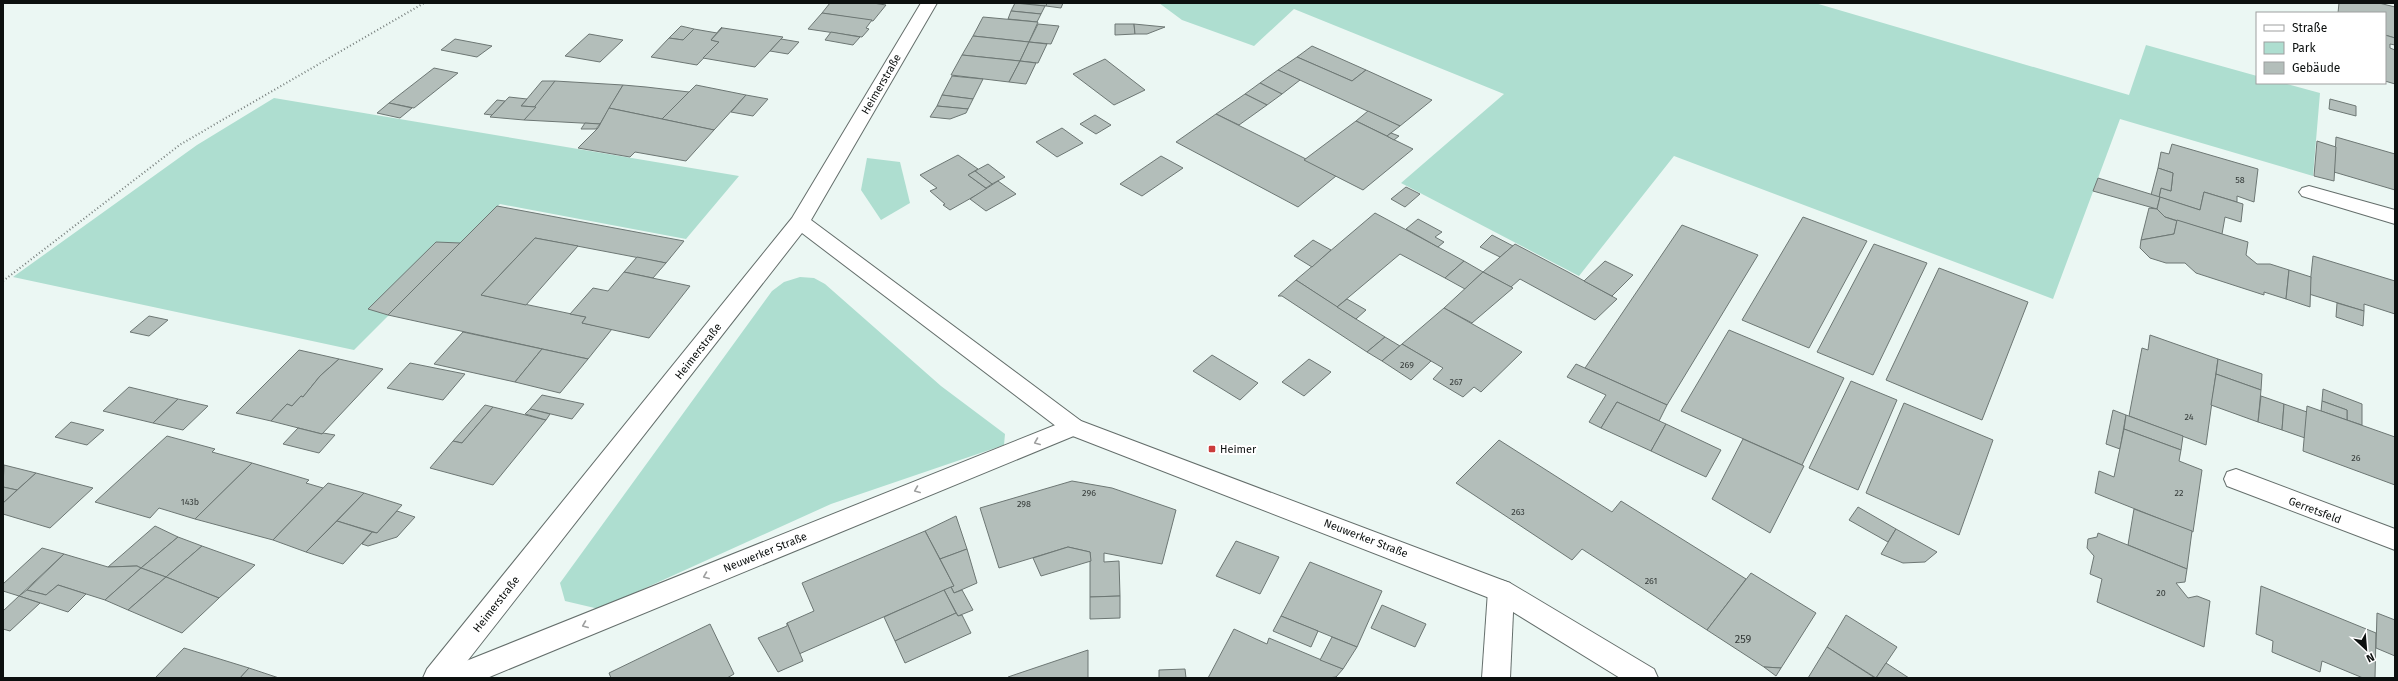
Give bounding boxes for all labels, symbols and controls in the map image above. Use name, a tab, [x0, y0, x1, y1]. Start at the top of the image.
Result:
legend	[2256, 12, 2386, 84]
text: Straße	[2292, 21, 2327, 35]
text: Park	[2292, 41, 2316, 55]
street label: Heimerstraße	[859, 52, 904, 117]
text: Gebäude	[2292, 61, 2340, 75]
house number: 58	[2235, 175, 2245, 185]
street label: Heimerstraße	[672, 321, 724, 382]
house number: 269	[1400, 360, 1414, 370]
house number: 267	[1449, 377, 1463, 387]
house number: 24	[2184, 412, 2194, 422]
one-way arrow	[1034, 437, 1041, 445]
place label: Heimer	[1220, 443, 1257, 456]
marker: Heimer	[1207, 444, 1217, 454]
house number: 26	[2351, 453, 2361, 463]
one-way arrow	[913, 486, 920, 494]
house number: 296	[1082, 488, 1096, 498]
house number: 22	[2175, 488, 2183, 498]
street label: Gerretsfeld	[2287, 494, 2343, 526]
house number: 143b	[181, 497, 199, 507]
house number: 298	[1017, 499, 1031, 509]
house number: 263	[1511, 507, 1525, 517]
street label: Neuwerker Straße	[1322, 516, 1410, 560]
street label: Neuwerker Straße	[721, 530, 809, 575]
one-way arrow	[702, 572, 709, 580]
street label: Heimerstraße	[470, 574, 522, 635]
house number: 261	[1645, 576, 1657, 586]
house number: 20	[2156, 588, 2166, 598]
one-way arrow	[582, 621, 589, 629]
north arrow	[2346, 629, 2386, 669]
house number: 259	[1735, 633, 1752, 646]
text: N	[2364, 650, 2376, 665]

